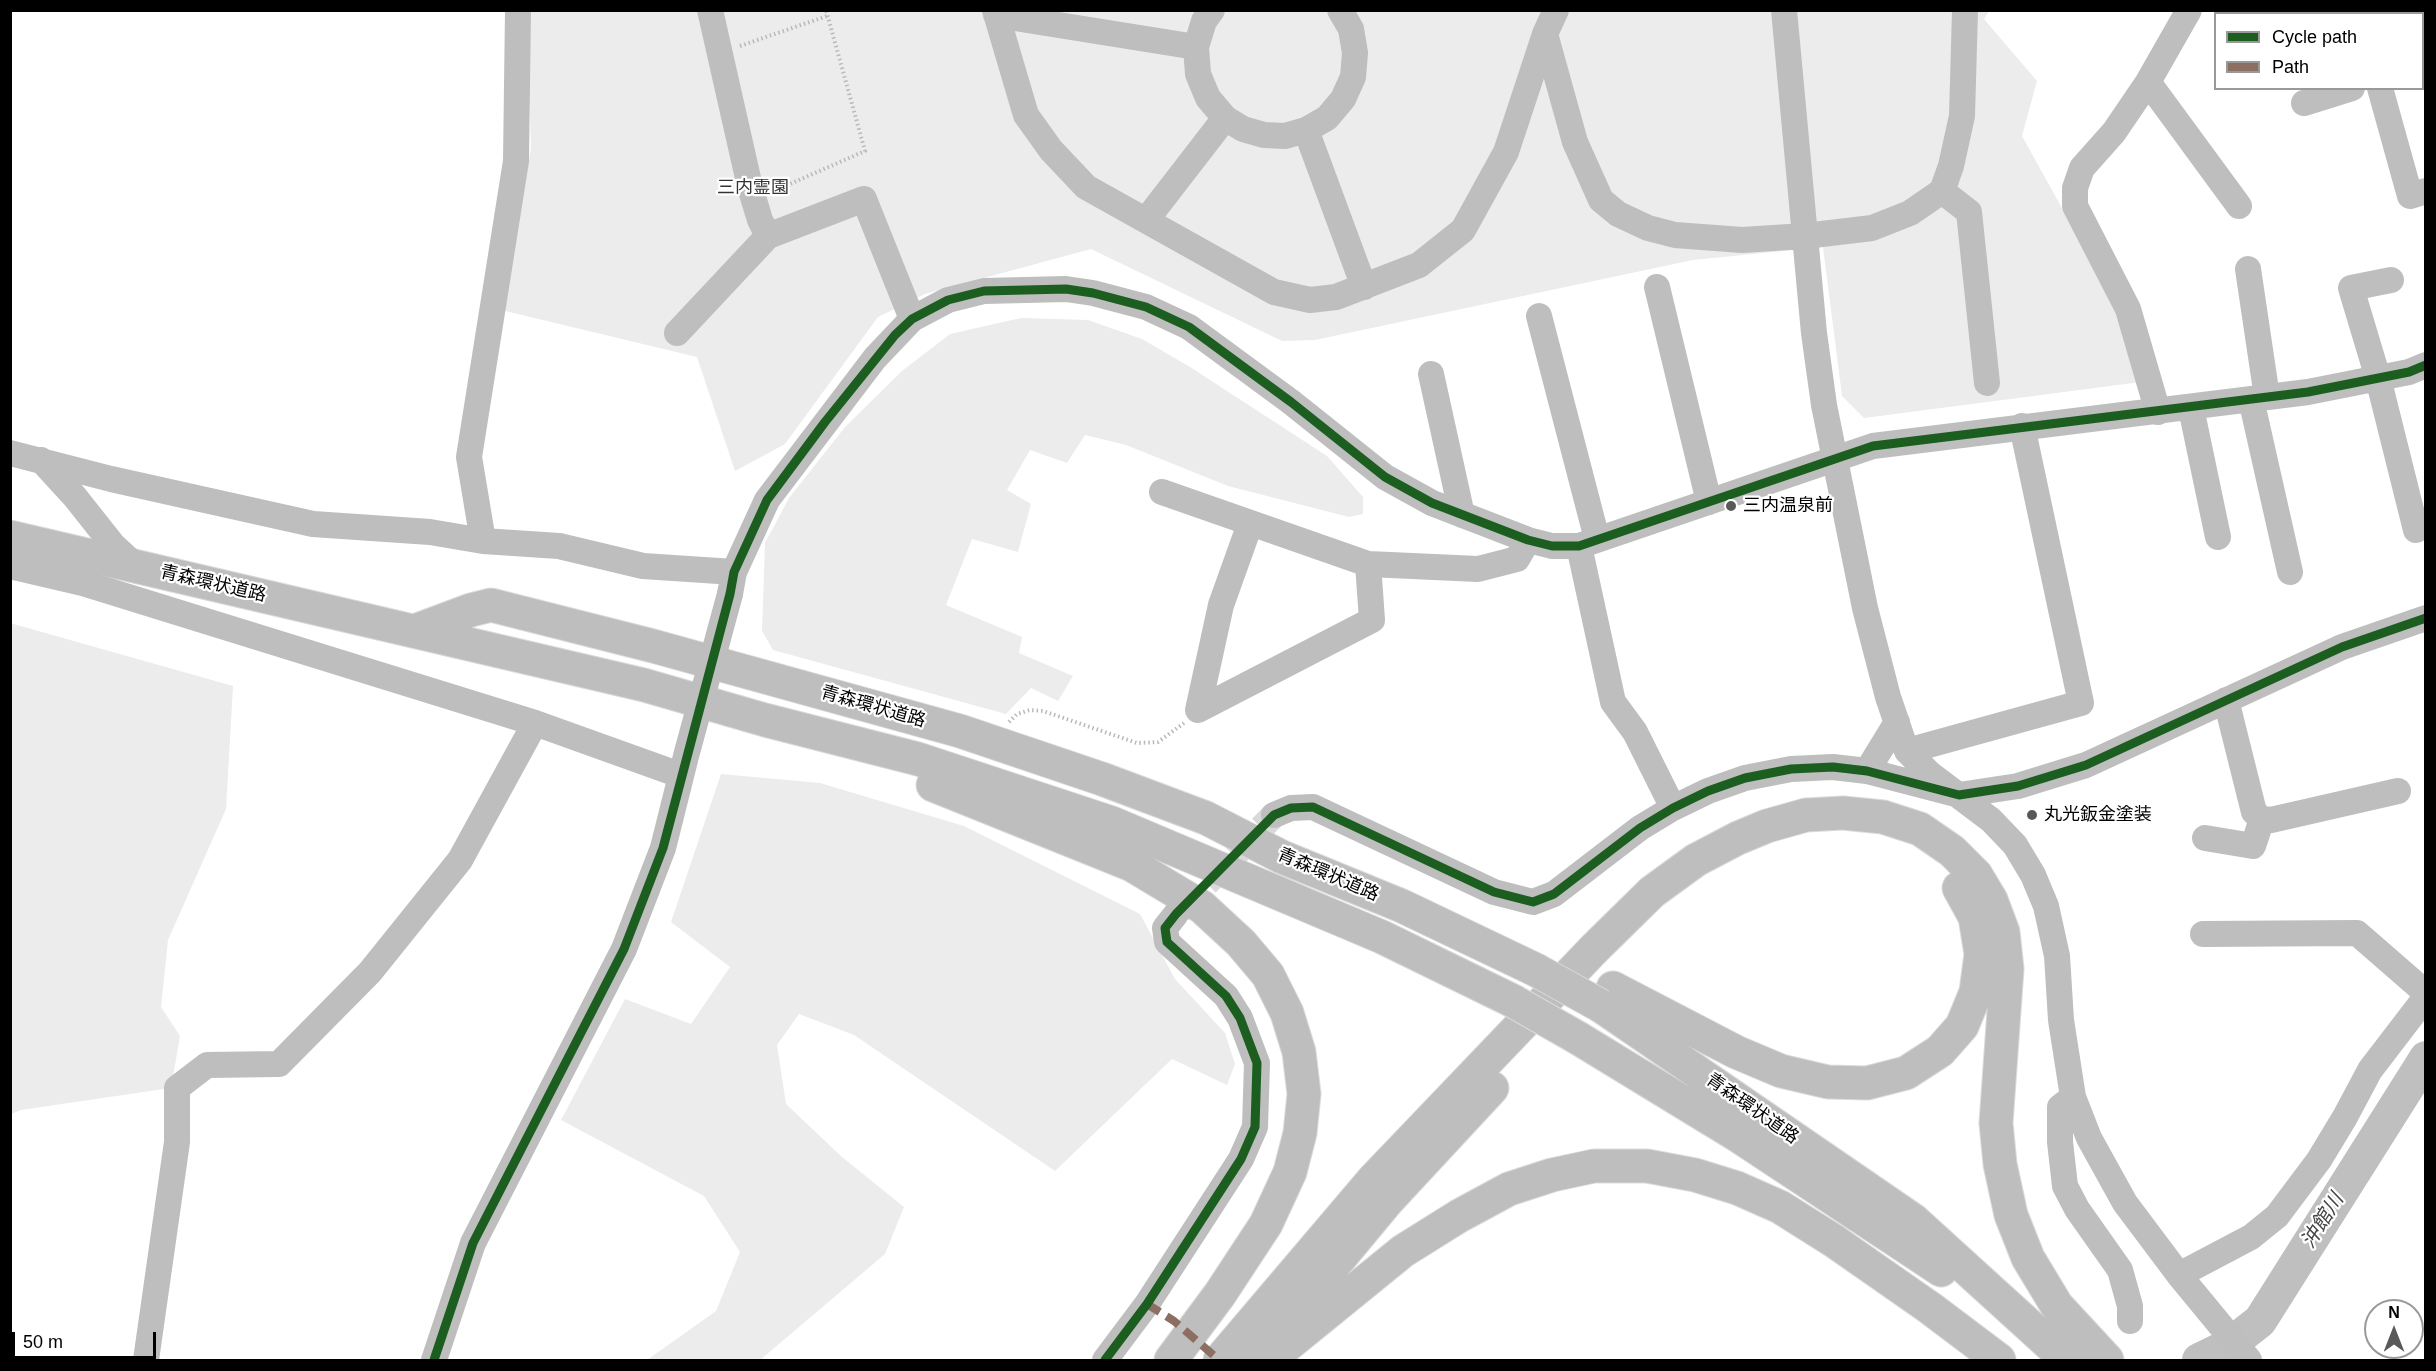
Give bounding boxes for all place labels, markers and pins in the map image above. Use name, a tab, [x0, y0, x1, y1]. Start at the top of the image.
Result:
place label: 三内温泉前	[1743, 495, 1833, 517]
marker: 三内温泉前	[1724, 499, 1738, 513]
place label: 丸光鈑金塗装	[2044, 804, 2152, 826]
marker: 丸光鈑金塗装	[2025, 808, 2039, 822]

